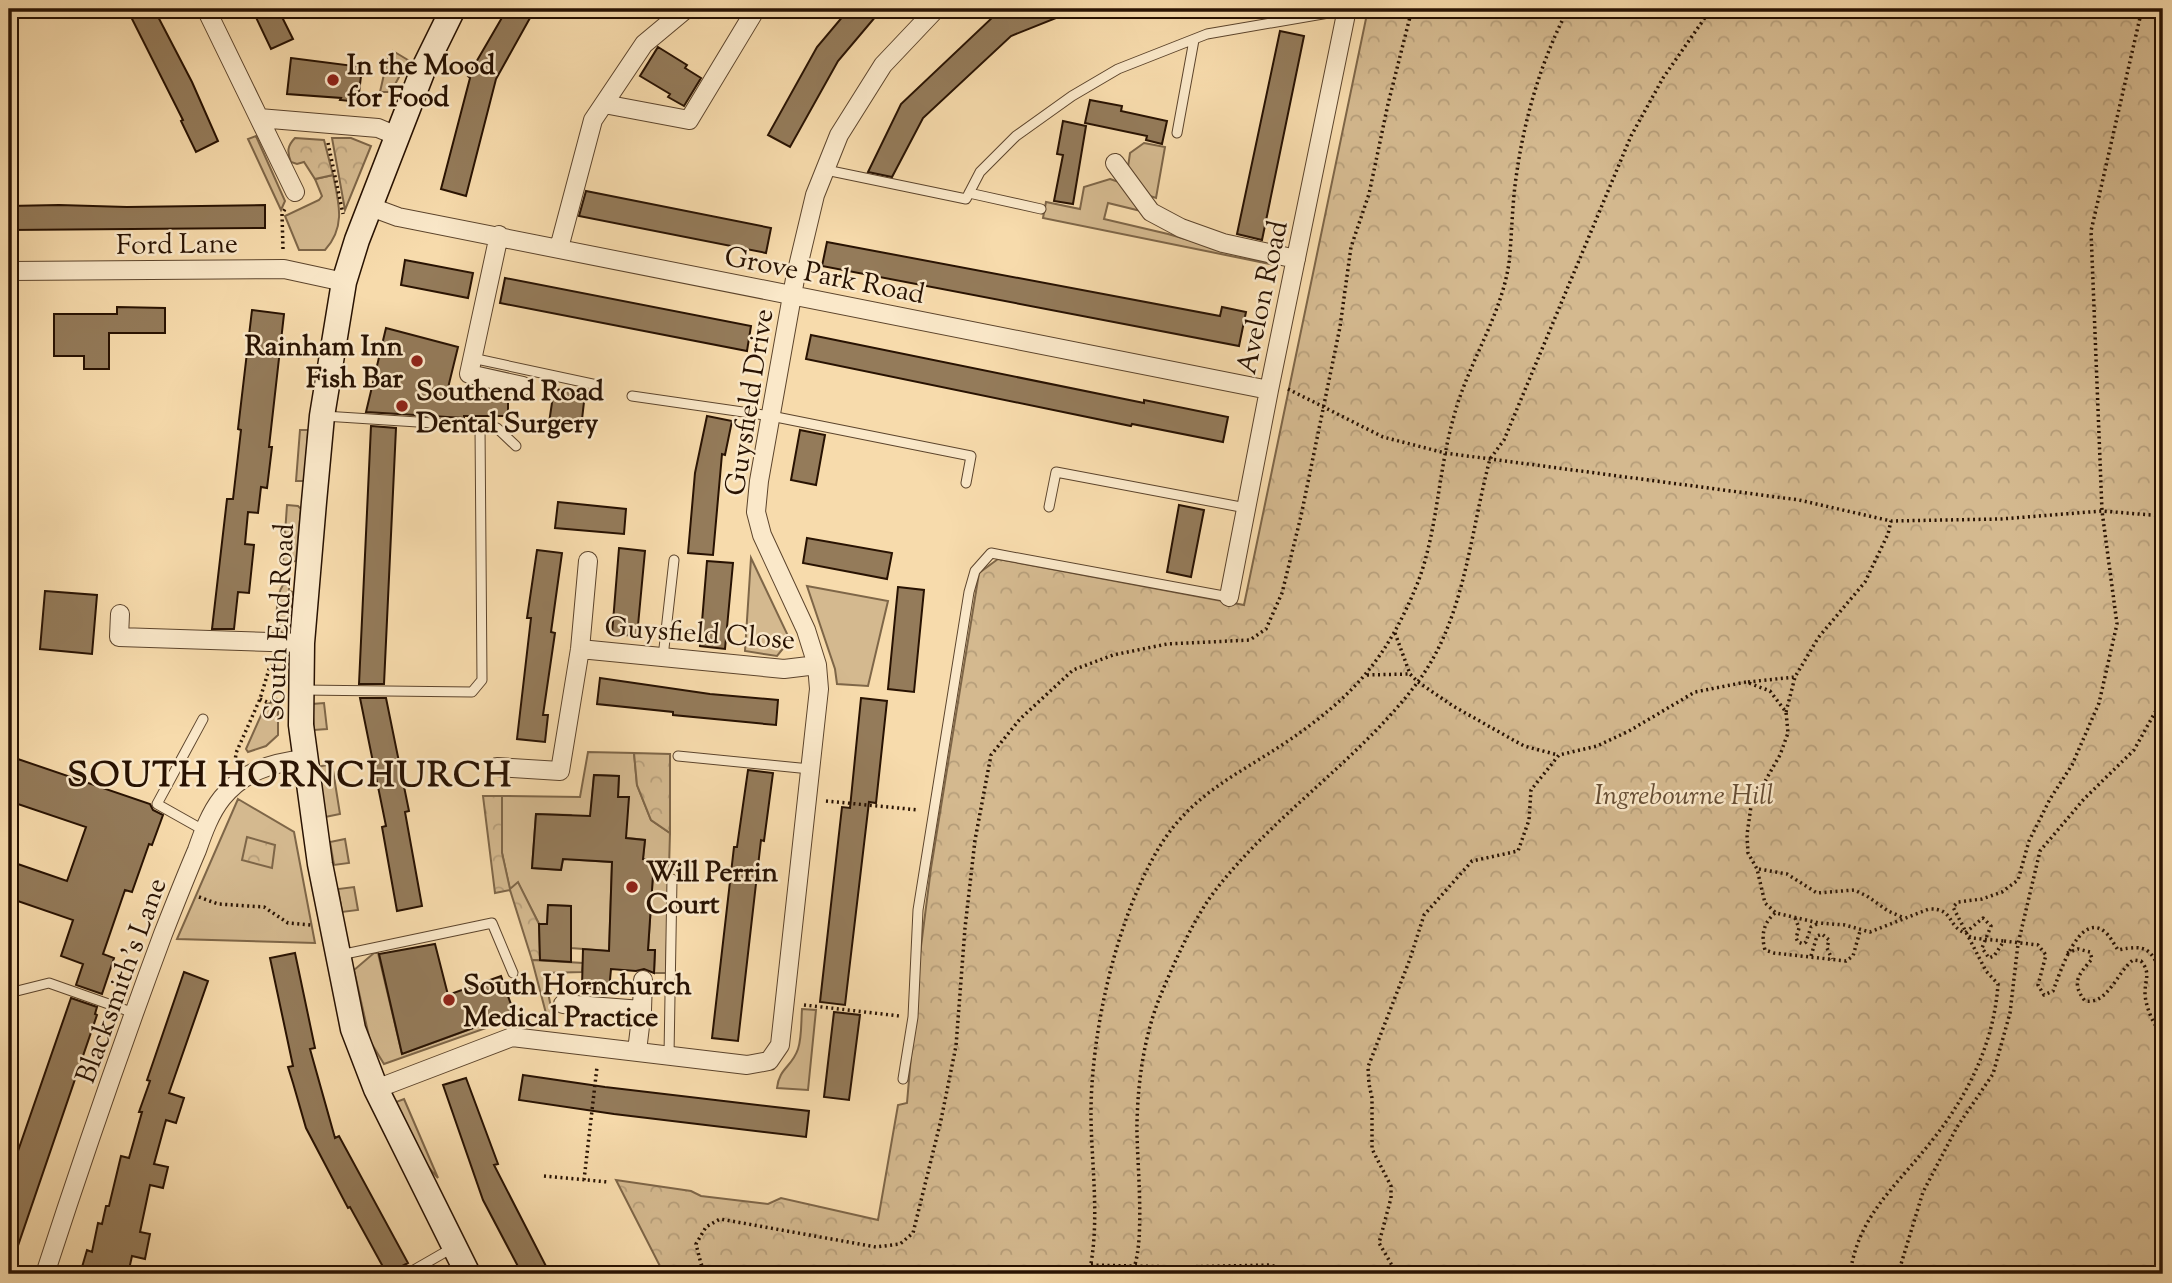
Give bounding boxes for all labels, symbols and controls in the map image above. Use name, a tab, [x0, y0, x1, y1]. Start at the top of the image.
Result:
place label: In the Mood for Food	[347, 47, 495, 119]
marker: In the Mood for Food	[325, 72, 341, 88]
street label: Avelon Road	[1228, 217, 1300, 378]
street label: Ford Lane	[116, 225, 238, 267]
street label: Grove Park Road	[721, 238, 928, 316]
street label: Guysfield Drive	[716, 306, 785, 499]
place label: Rainham Inn Fish Bar	[245, 328, 403, 400]
marker: Rainham Inn Fish Bar	[409, 353, 425, 369]
place label: Southend Road Dental Surgery	[416, 373, 604, 445]
marker: Southend Road Dental Surgery	[394, 398, 410, 414]
street label: South End Road	[256, 522, 306, 722]
street label: Guysfield Close	[603, 608, 796, 662]
district label: SOUTH HORNCHURCH	[67, 752, 513, 803]
park label: Ingrebourne Hill	[1594, 777, 1774, 817]
place label: Will Perrin Court	[646, 854, 779, 926]
street label: Blacksmith's Lane	[67, 873, 179, 1089]
marker: Will Perrin Court	[624, 879, 640, 895]
place label: South Hornchurch Medical Practice	[463, 967, 692, 1039]
marker: South Hornchurch Medical Practice	[441, 992, 457, 1008]

